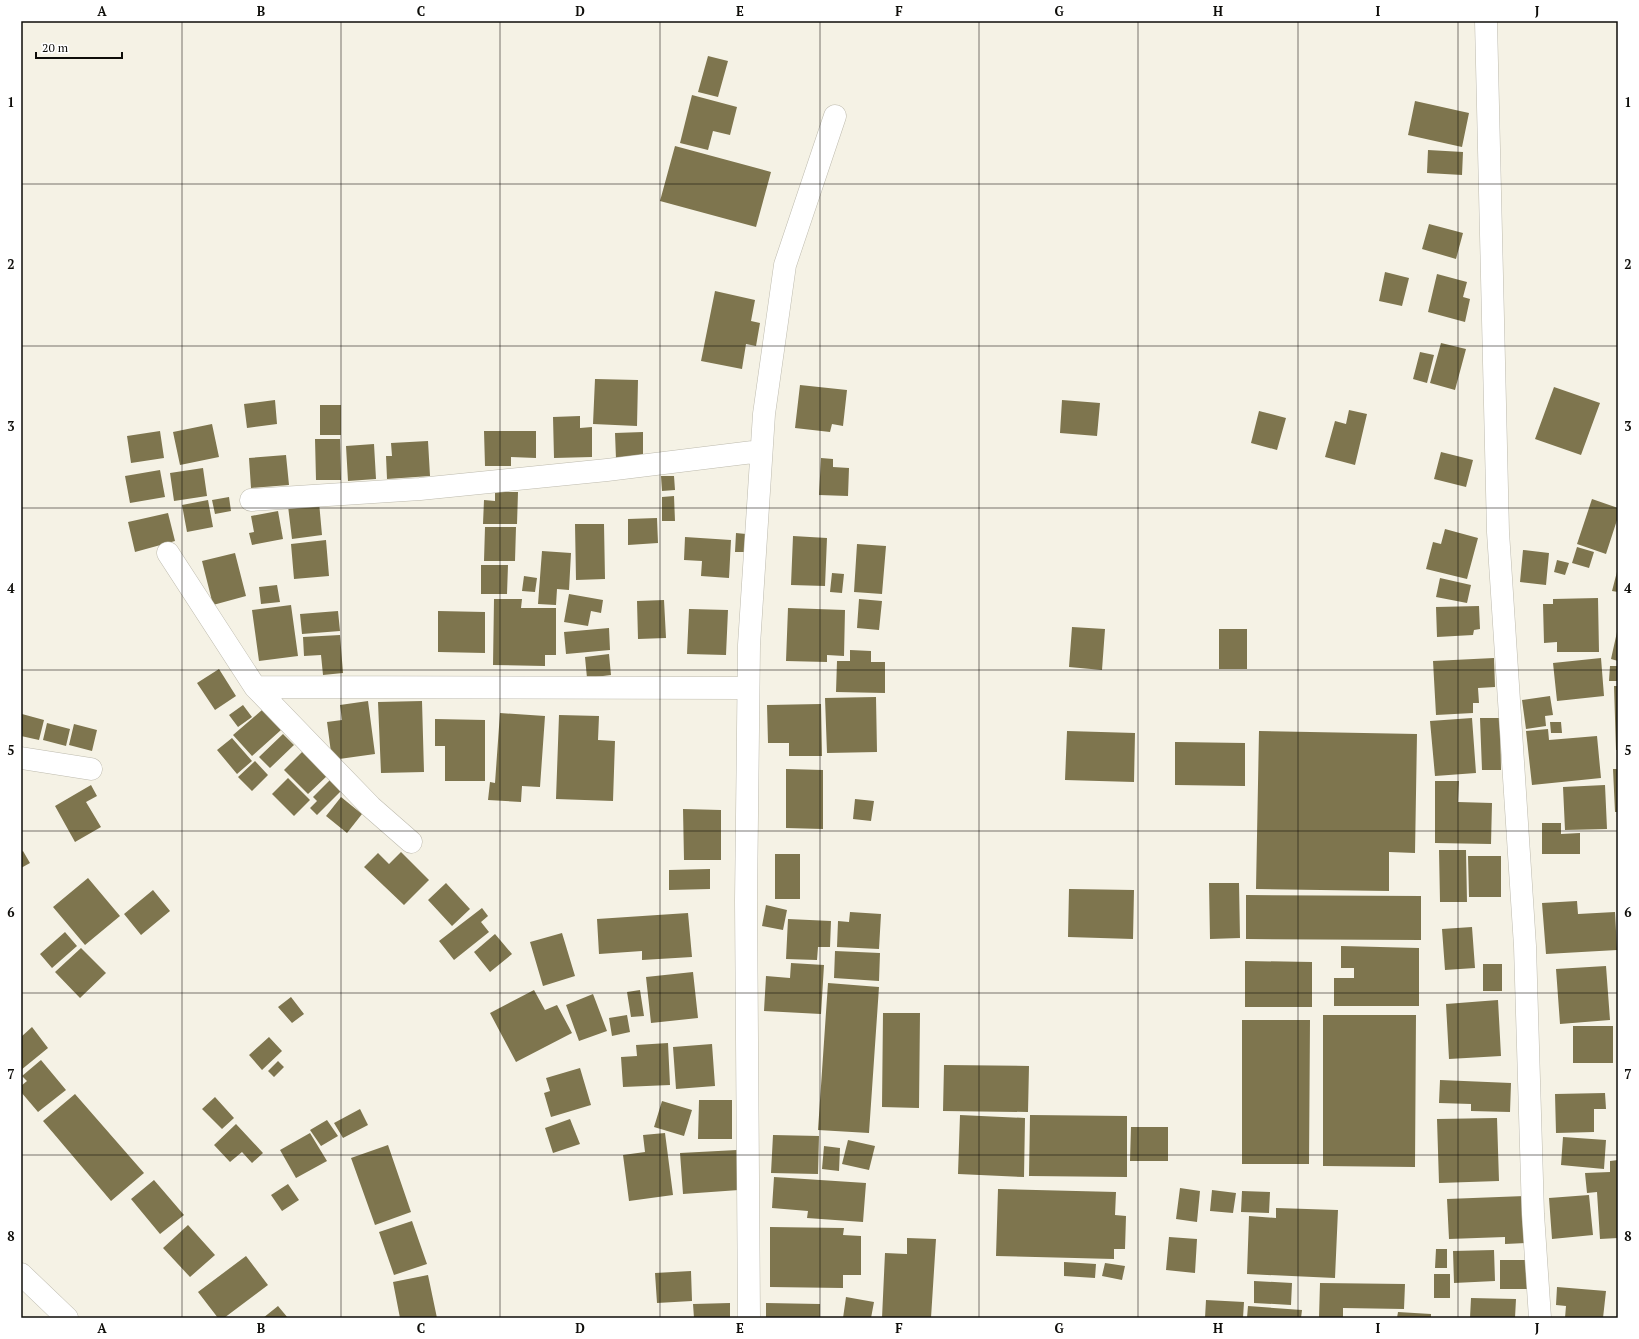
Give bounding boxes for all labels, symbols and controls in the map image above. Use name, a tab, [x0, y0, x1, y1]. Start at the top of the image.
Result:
text: A	[97, 2, 107, 20]
text: B	[257, 2, 265, 20]
text: C	[417, 2, 425, 20]
text: D	[575, 2, 585, 20]
text: E	[736, 2, 744, 20]
text: F	[895, 2, 903, 20]
text: G	[1054, 2, 1064, 20]
text: H	[1213, 2, 1223, 20]
text: I	[1376, 2, 1381, 20]
text: J	[1535, 2, 1540, 20]
scale bar	[36, 34, 122, 60]
text: 20 m	[42, 40, 69, 55]
text: 1	[7, 93, 15, 111]
text: 1	[1624, 93, 1632, 111]
text: 2	[7, 255, 15, 273]
text: 2	[1624, 255, 1632, 273]
text: 3	[7, 417, 15, 435]
text: 3	[1624, 417, 1632, 435]
text: 4	[7, 579, 15, 597]
text: 4	[1624, 579, 1632, 597]
text: 5	[7, 741, 15, 759]
text: 5	[1624, 741, 1632, 759]
text: 6	[7, 903, 15, 921]
text: 6	[1624, 903, 1632, 921]
text: 7	[7, 1065, 15, 1083]
text: 7	[1624, 1065, 1632, 1083]
text: 8	[7, 1227, 15, 1245]
text: 8	[1624, 1227, 1632, 1245]
text: A	[97, 1319, 107, 1337]
text: B	[257, 1319, 265, 1337]
text: C	[417, 1319, 425, 1337]
text: D	[575, 1319, 585, 1337]
text: E	[736, 1319, 744, 1337]
text: F	[895, 1319, 903, 1337]
text: G	[1054, 1319, 1064, 1337]
text: H	[1213, 1319, 1223, 1337]
text: I	[1376, 1319, 1381, 1337]
text: J	[1535, 1319, 1540, 1337]

